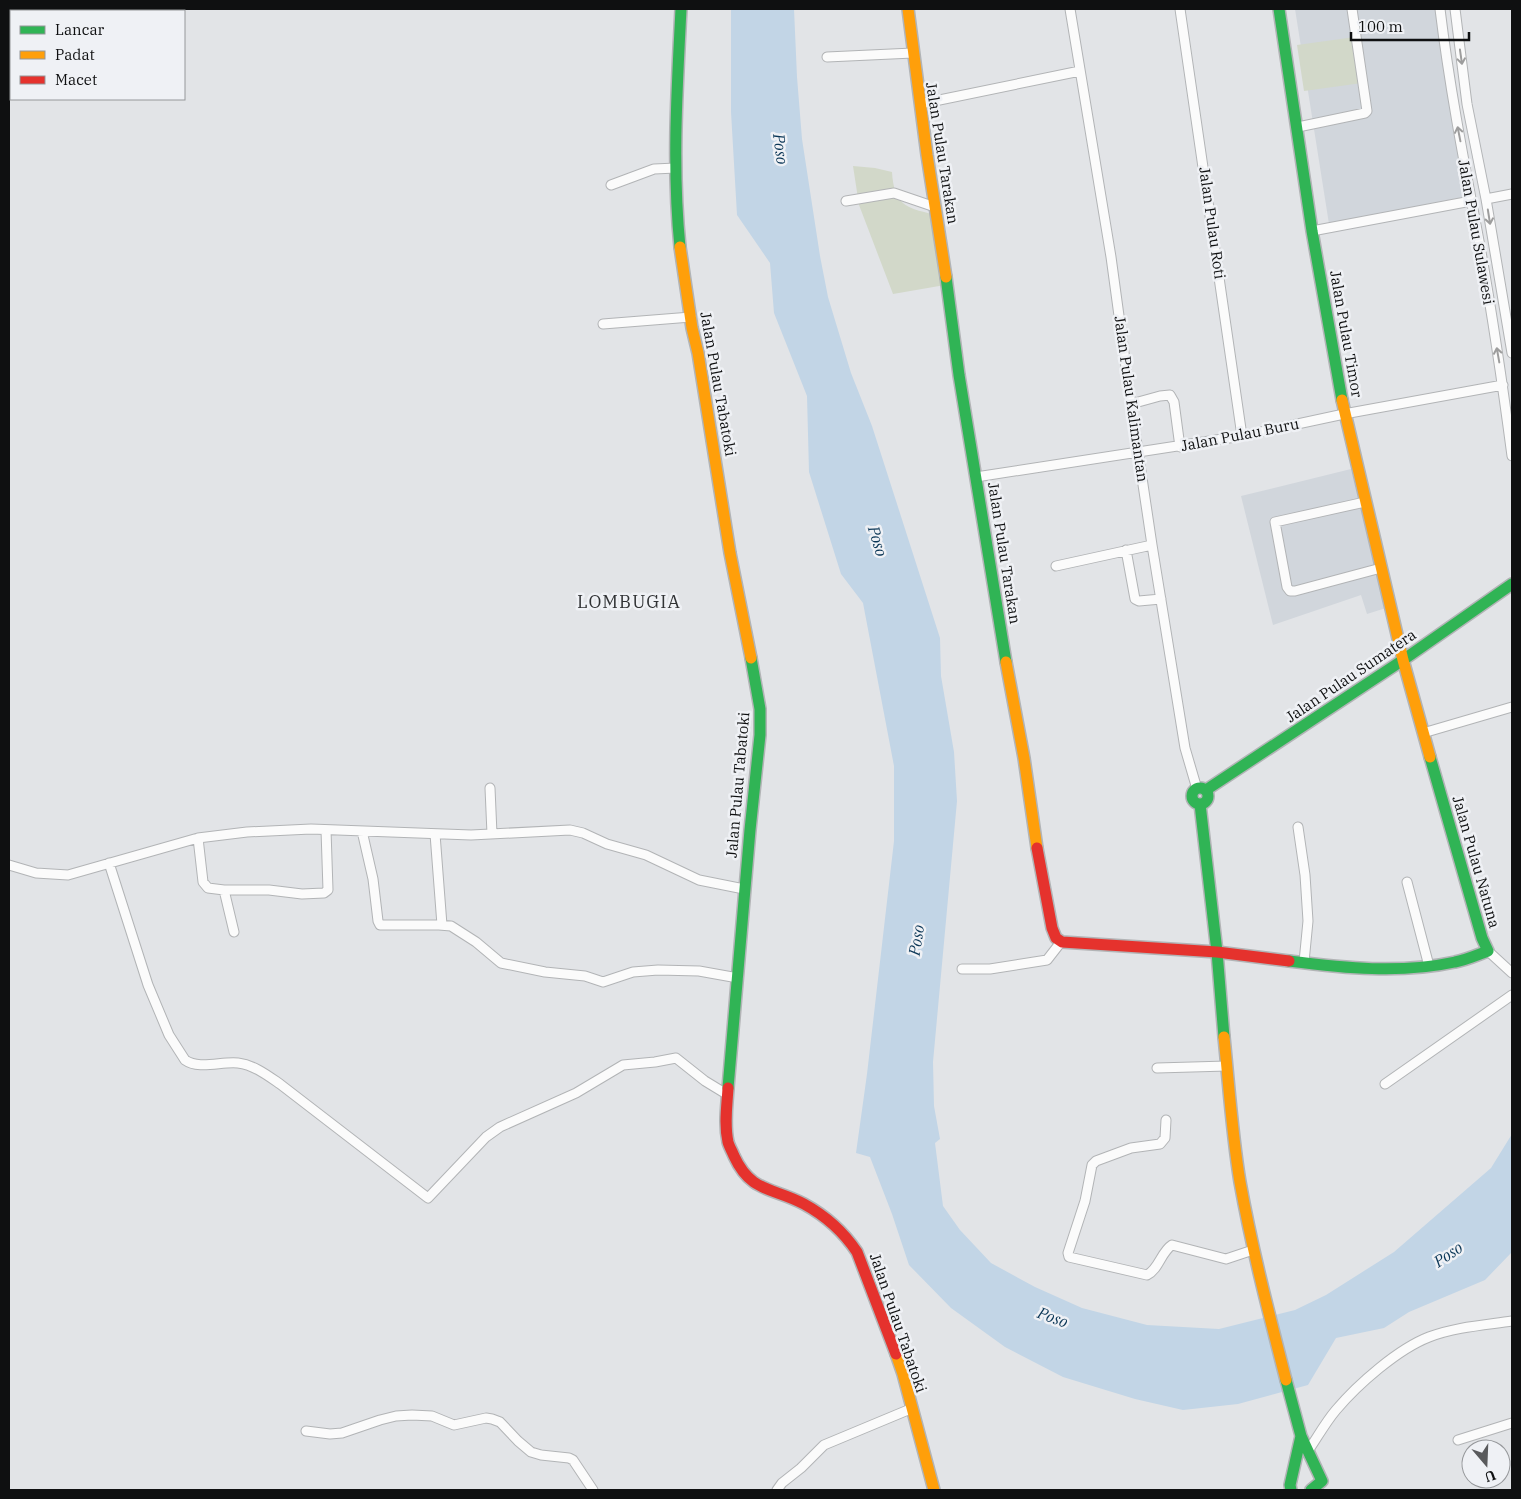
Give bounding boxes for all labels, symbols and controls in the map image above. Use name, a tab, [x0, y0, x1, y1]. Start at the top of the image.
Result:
legend	[10, 10, 185, 100]
scale bar	[1351, 10, 1468, 42]
text: 100 m	[1358, 17, 1403, 36]
text: Lancar	[55, 20, 105, 39]
text: Padat	[55, 45, 95, 64]
one-way arrow	[1456, 49, 1466, 65]
text: Macet	[55, 70, 97, 89]
street label: Jalan Pulau Tarakan	[922, 81, 963, 226]
one-way arrow	[1454, 127, 1463, 143]
water label: Poso	[769, 131, 793, 166]
street label: Jalan Pulau Sulawesi	[1454, 158, 1499, 306]
street label: Jalan Pulau Roti	[1195, 166, 1230, 281]
one-way arrow	[1484, 209, 1494, 225]
street label: Jalan Pulau Timor	[1326, 269, 1367, 399]
street label: Jalan Pulau Tabatoki	[696, 310, 741, 458]
street label: Jalan Pulau Kalimantan	[1110, 315, 1153, 484]
one-way arrow	[1492, 348, 1502, 364]
street label: Jalan Pulau Buru	[1179, 414, 1301, 455]
street label: Jalan Pulau Tarakan	[984, 481, 1025, 626]
water label: Poso	[864, 522, 892, 559]
district label: LOMBUGIA	[577, 590, 681, 613]
street label: Jalan Pulau Sumatera	[1282, 625, 1420, 726]
street label: Jalan Pulau Tabatoki	[722, 711, 753, 859]
street label: Jalan Pulau Natuna	[1448, 794, 1504, 930]
water label: Poso	[904, 923, 928, 958]
water label: Poso	[1429, 1237, 1466, 1272]
street label: Jalan Pulau Tabatoki	[866, 1251, 931, 1395]
water label: Poso	[1034, 1302, 1071, 1332]
north arrow	[1461, 1439, 1511, 1489]
text: U	[1482, 1466, 1498, 1487]

